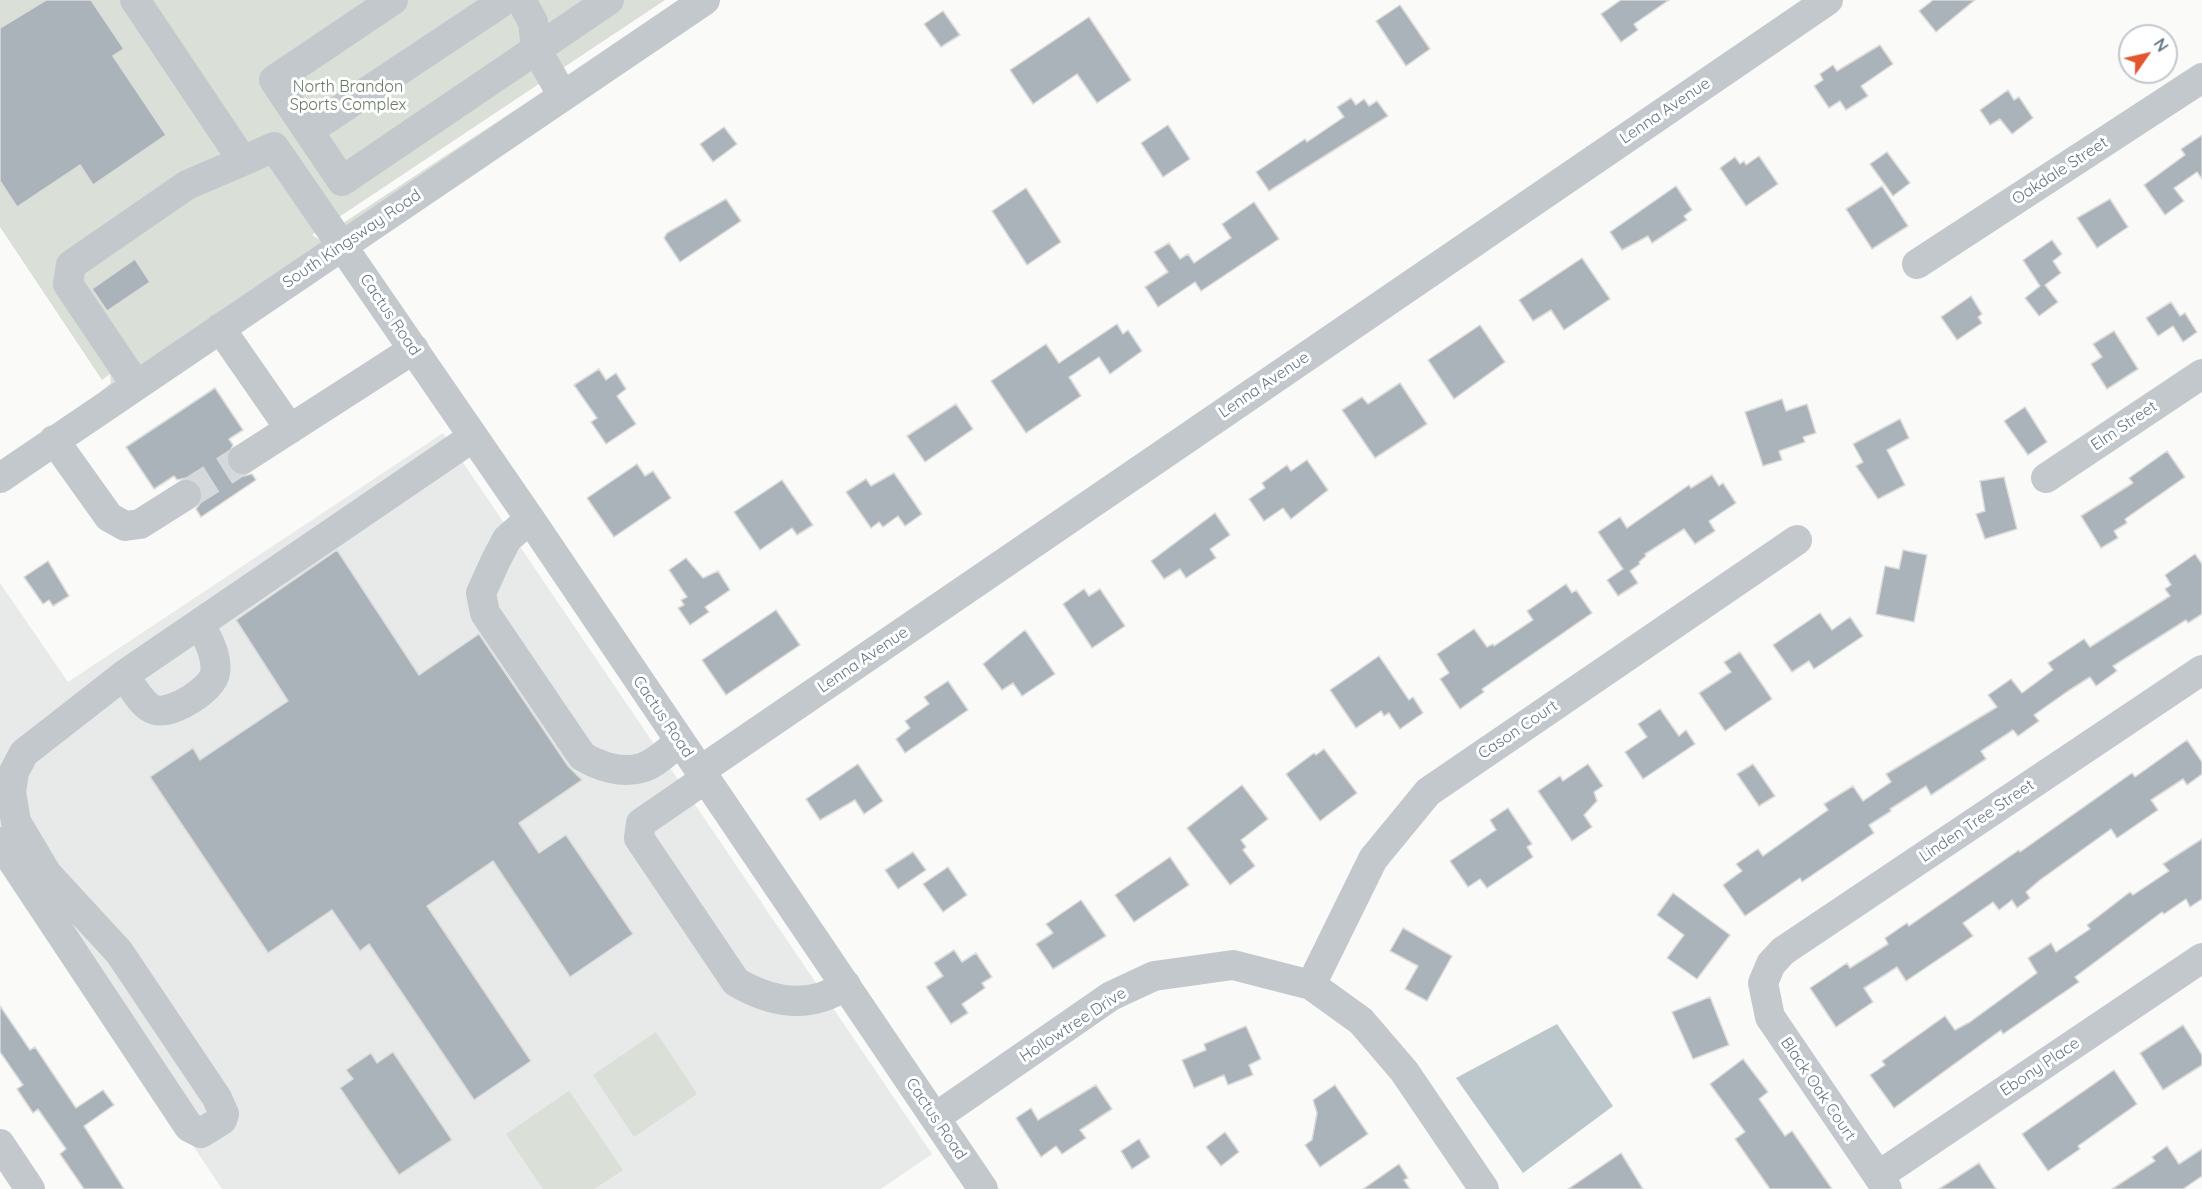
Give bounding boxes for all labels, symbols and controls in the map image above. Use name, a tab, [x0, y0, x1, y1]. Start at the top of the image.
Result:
north arrow	[2118, 24, 2178, 84]
text: N	[2150, 35, 2173, 56]
street label: Lenna Avenue	[1616, 74, 1714, 148]
park label: North Brandon Sports Complex	[290, 77, 406, 115]
street label: Oakdale Street	[2009, 133, 2111, 209]
street label: South Kingsway Road	[279, 186, 425, 292]
street label: Cactus Road	[356, 270, 424, 360]
street label: Lenna Avenue	[1215, 348, 1313, 422]
street label: Elm Street	[2087, 397, 2161, 455]
street label: Lenna Avenue	[814, 623, 912, 697]
street label: Cactus Road	[629, 672, 697, 762]
street label: Cason Court	[1475, 696, 1561, 764]
street label: Linden Tree Street	[1916, 776, 2038, 866]
street label: Hollowtree Drive	[1016, 983, 1130, 1067]
street label: Black Oak Court	[1776, 1034, 1860, 1144]
street label: Ebony Place	[1997, 1034, 2083, 1100]
street label: Cactus Road	[902, 1074, 970, 1164]

